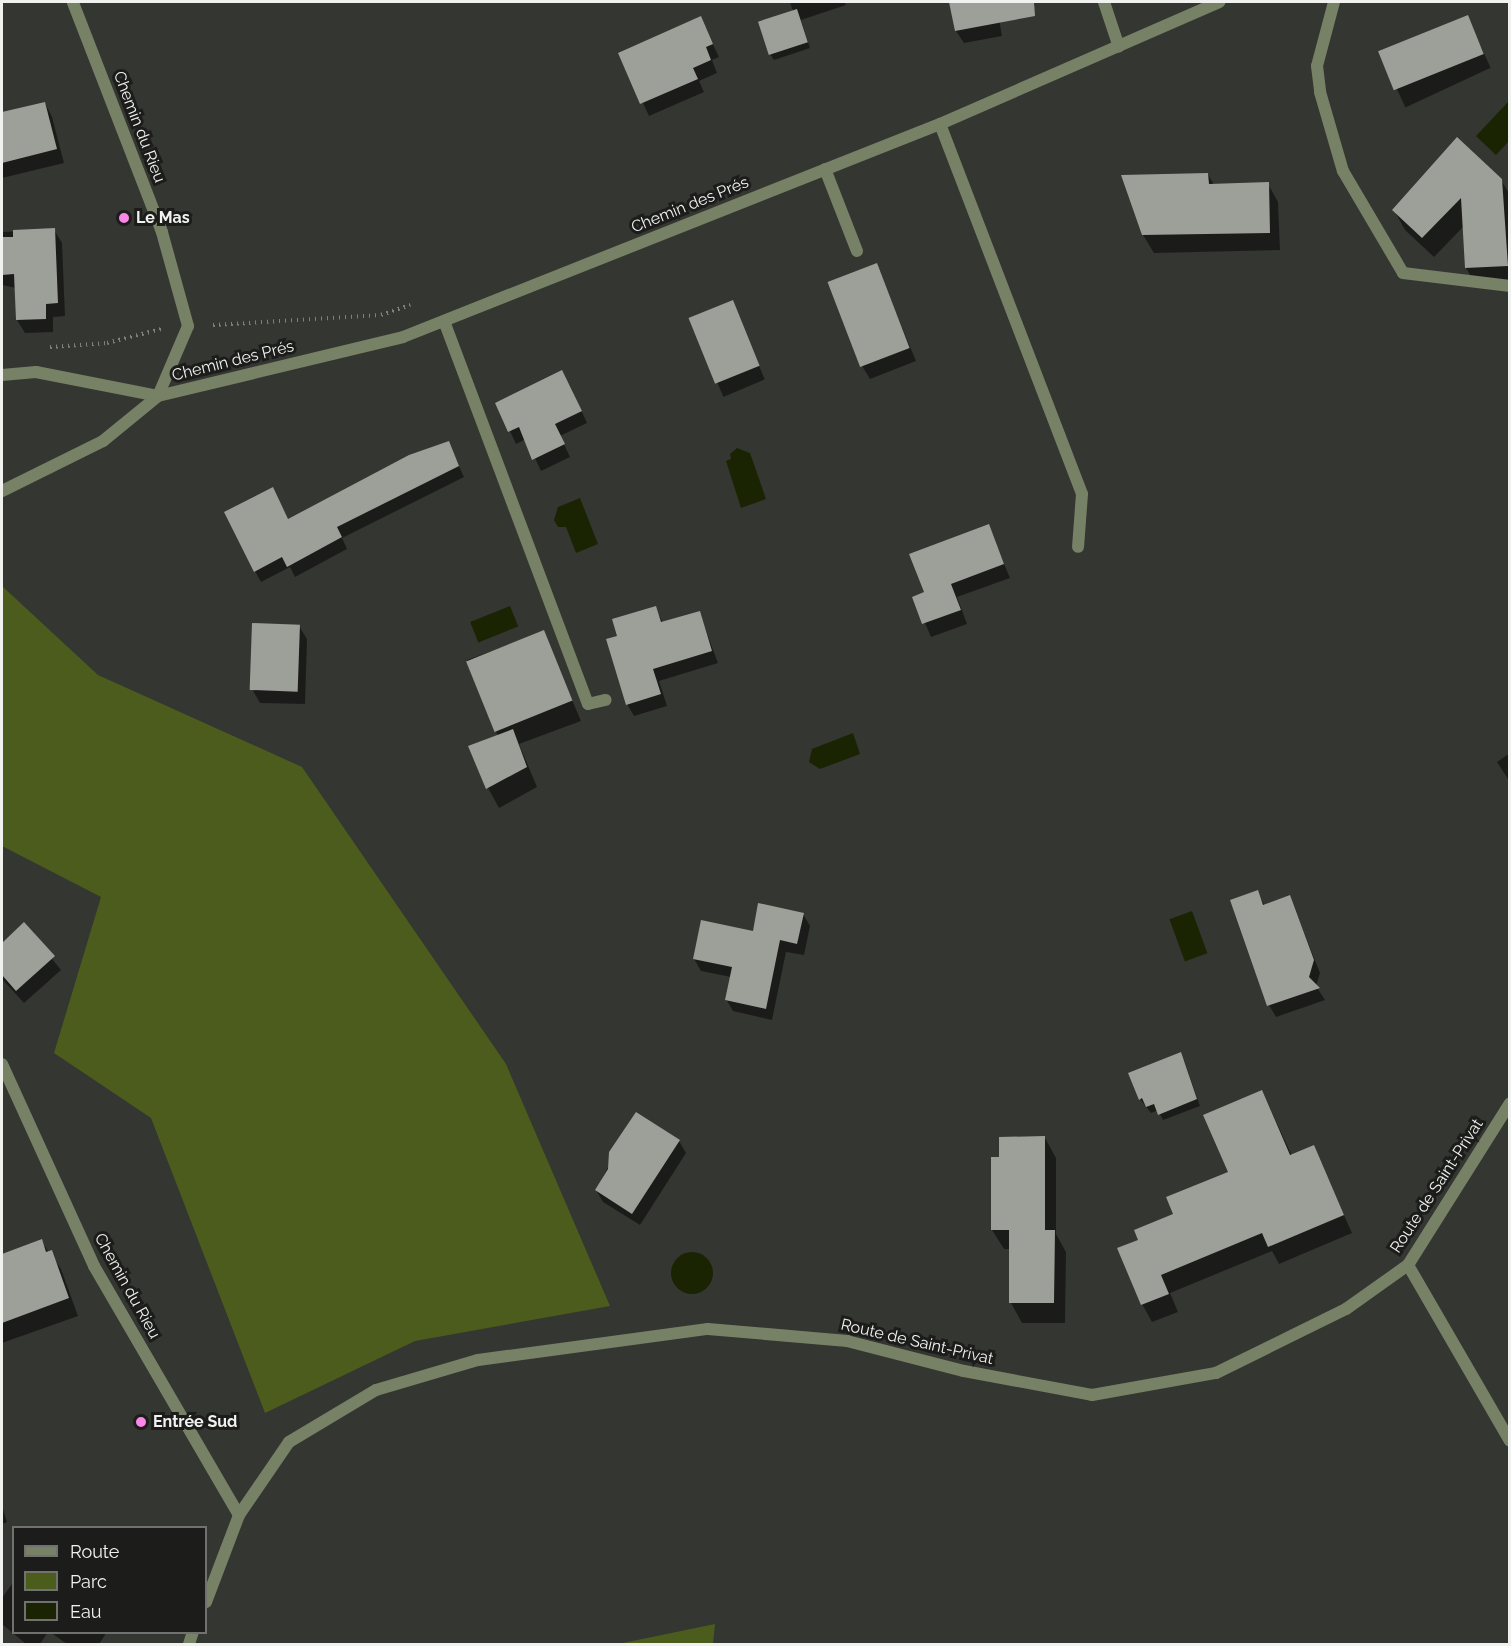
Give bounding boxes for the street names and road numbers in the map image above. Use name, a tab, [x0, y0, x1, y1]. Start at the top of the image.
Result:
street label: Chemin du Rieu	[109, 69, 169, 185]
street label: Chemin des Prés	[629, 173, 751, 237]
street label: Chemin des Prés	[170, 337, 296, 385]
street label: Route de Saint-Privat	[1386, 1115, 1488, 1257]
street label: Chemin du Rieu	[90, 1230, 164, 1342]
street label: Route de Saint-Privat	[839, 1315, 995, 1369]

